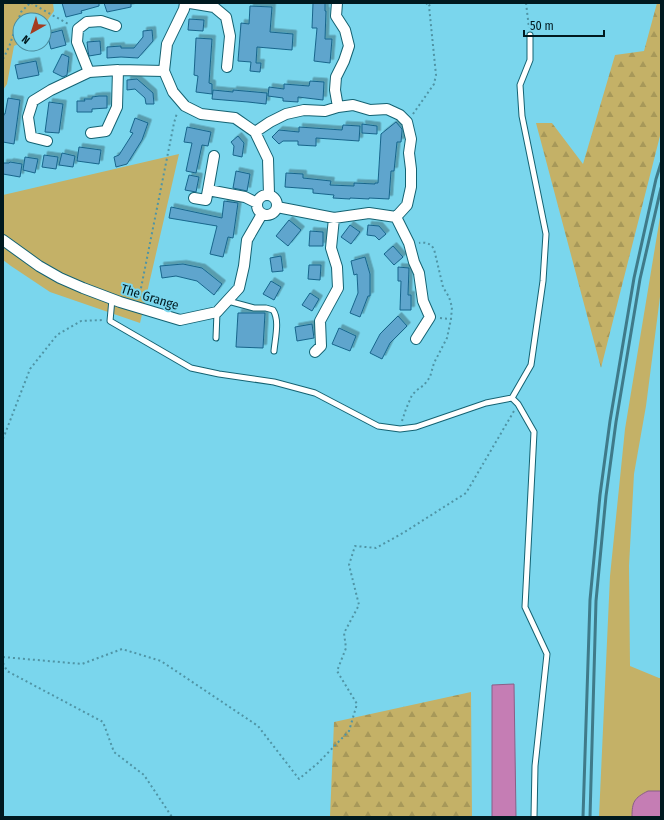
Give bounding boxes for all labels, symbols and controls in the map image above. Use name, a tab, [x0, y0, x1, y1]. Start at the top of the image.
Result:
north arrow	[12, 12, 52, 52]
scale bar	[524, 12, 604, 38]
text: 50 m	[530, 19, 554, 33]
text: N	[19, 32, 33, 47]
street label: The Grange	[119, 281, 181, 313]

